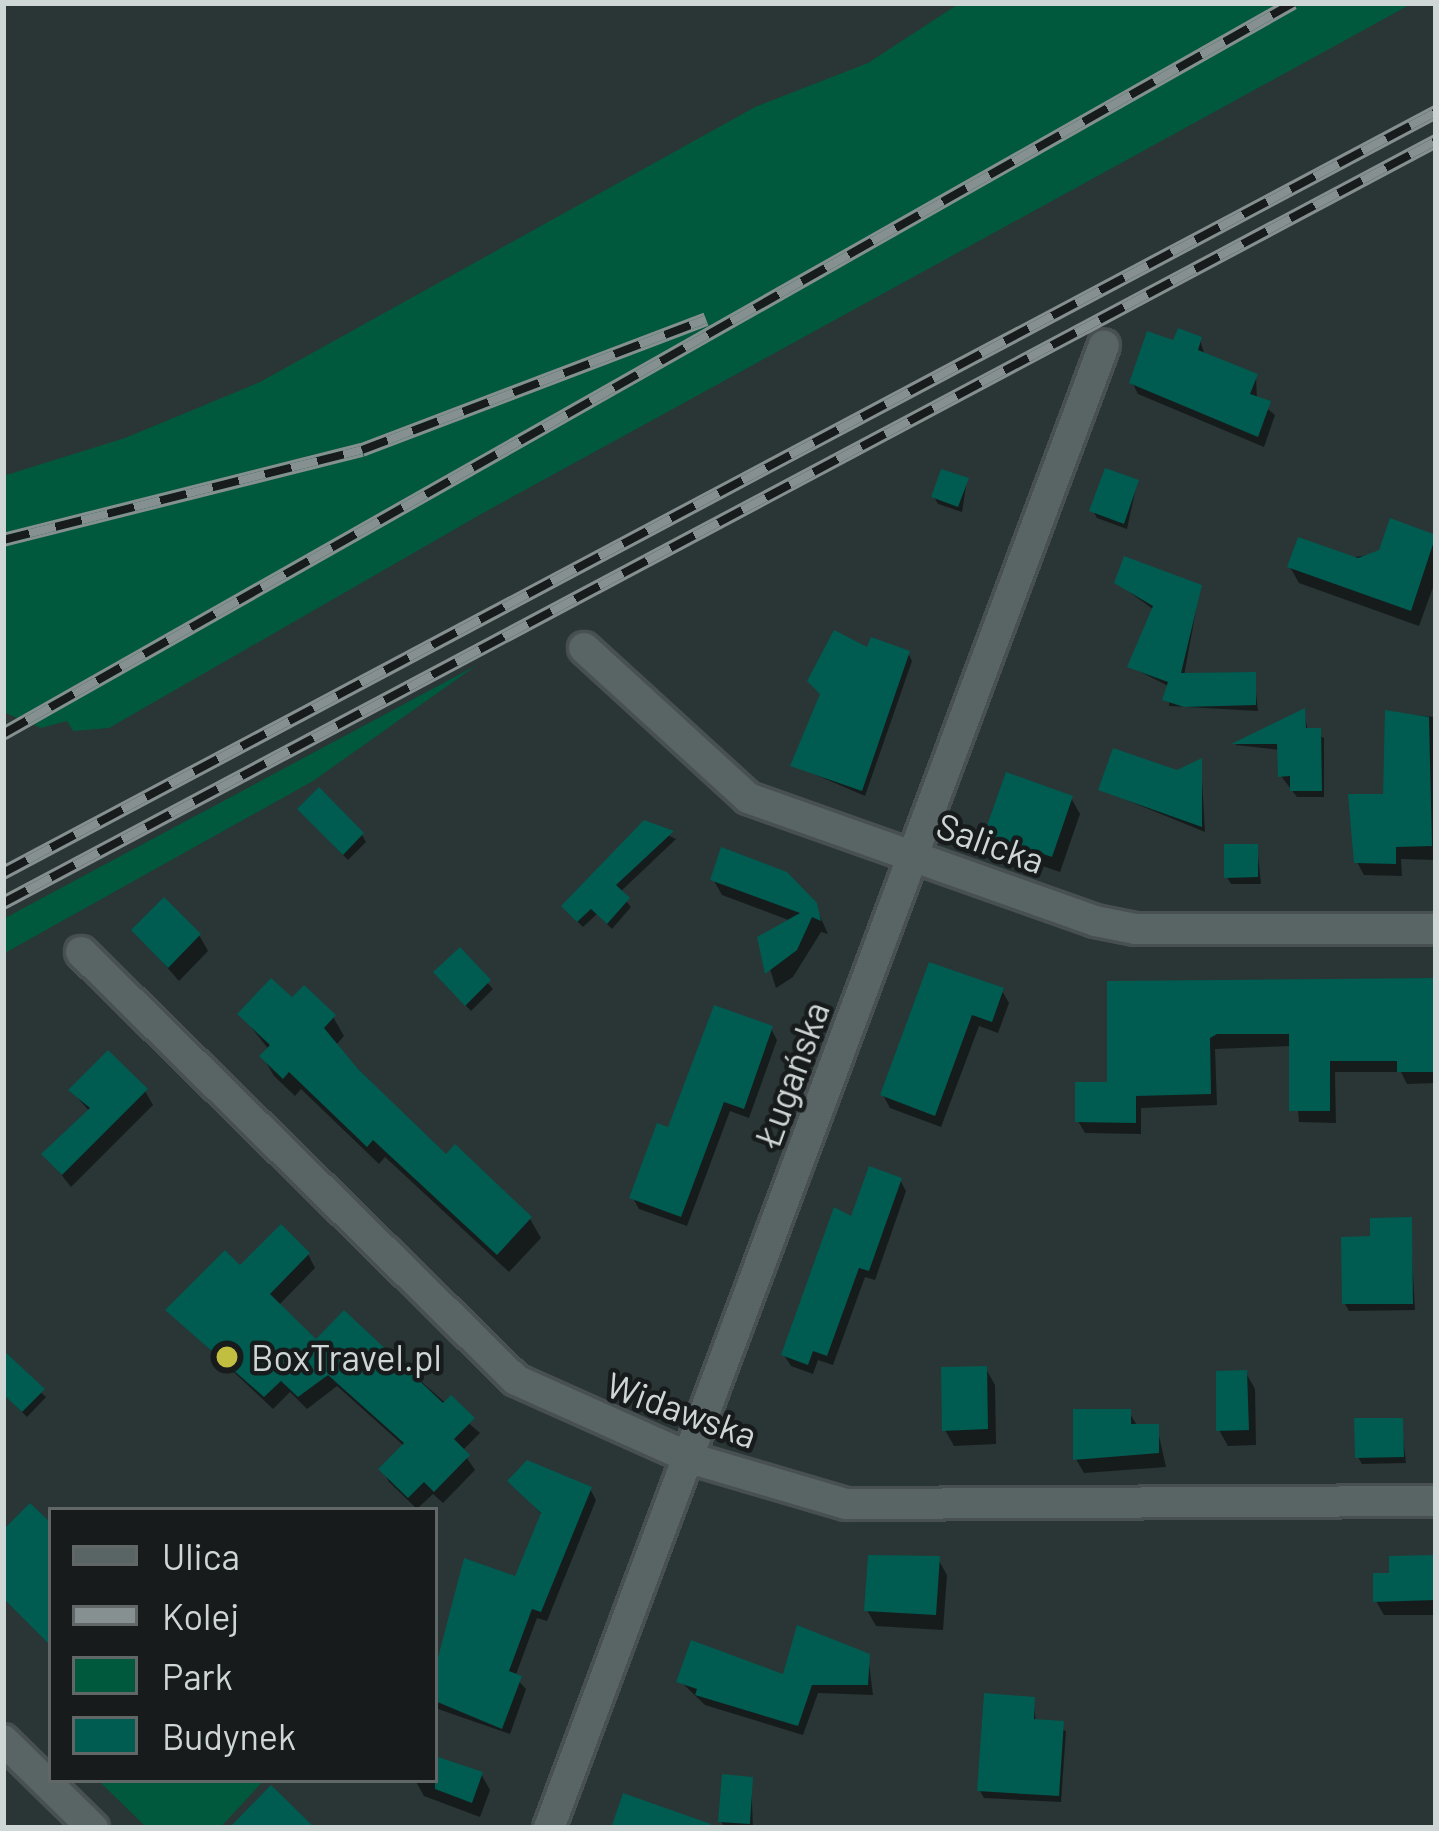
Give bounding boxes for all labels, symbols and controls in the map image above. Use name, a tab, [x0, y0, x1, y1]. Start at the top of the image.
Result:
street label: Salicka	[931, 803, 1051, 881]
street label: Ługańska	[745, 996, 837, 1152]
place label: BoxTravel.pl	[251, 1335, 442, 1379]
marker: BoxTravel.pl	[214, 1344, 240, 1370]
street label: Widawska	[601, 1362, 763, 1456]
legend	[48, 1507, 438, 1783]
text: Ulica	[162, 1534, 240, 1577]
text: Kolej	[162, 1594, 239, 1637]
text: Park	[162, 1654, 233, 1697]
text: Budynek	[162, 1714, 296, 1757]

